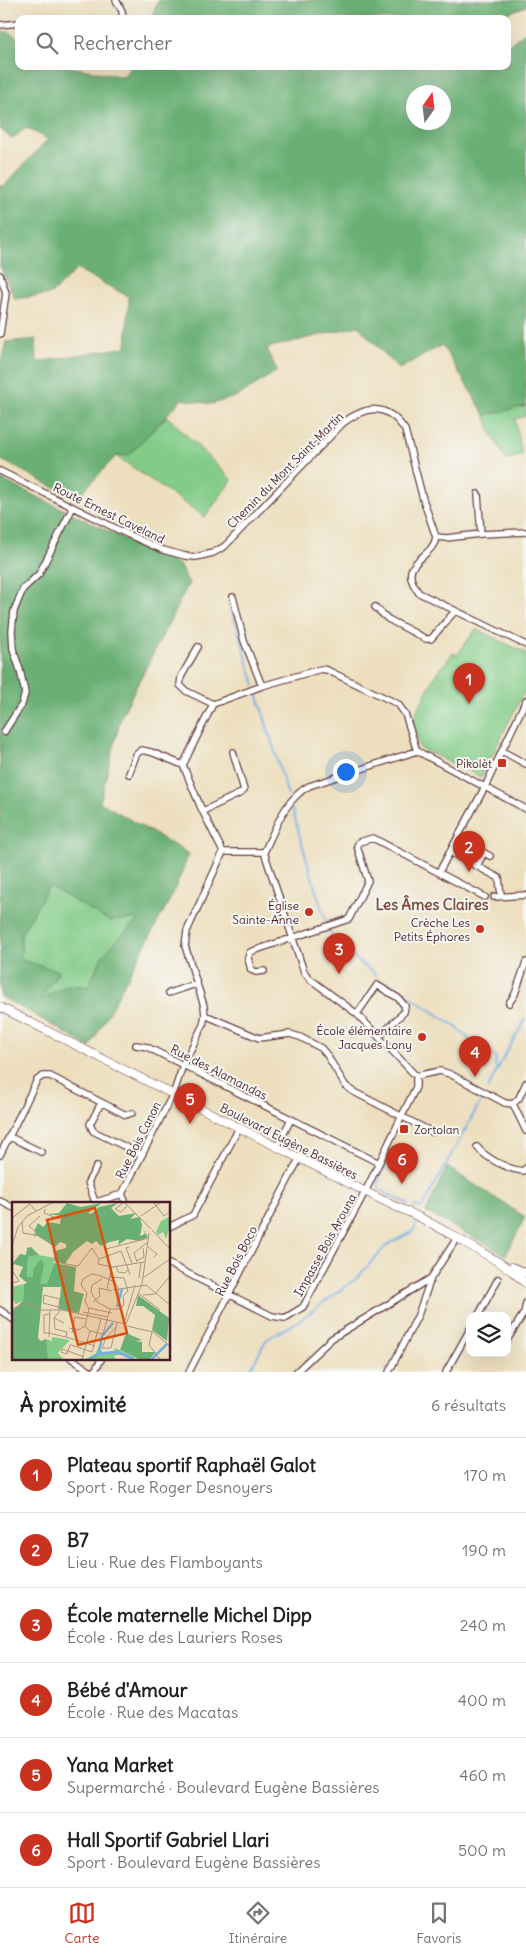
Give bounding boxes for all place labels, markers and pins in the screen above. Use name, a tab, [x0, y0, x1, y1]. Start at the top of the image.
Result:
pin: 1	[453, 663, 485, 704]
place label: Pikolèt	[456, 756, 492, 771]
marker: Pikolèt	[496, 757, 508, 769]
pin: 2	[453, 831, 485, 872]
place label: Église Sainte-Anne	[232, 898, 299, 927]
marker: Église Sainte-Anne	[303, 906, 315, 918]
place label: Crèche Les Petits Éphores	[394, 915, 470, 944]
marker: Crèche Les Petits Éphores	[474, 923, 486, 935]
pin: 3	[323, 933, 355, 974]
place label: École élémentaire Jacques Lony	[316, 1023, 412, 1052]
marker: École élémentaire Jacques Lony	[416, 1031, 428, 1043]
pin: 4	[459, 1036, 491, 1077]
pin: 5	[174, 1083, 206, 1124]
place label: Zortolan	[414, 1122, 460, 1137]
marker: Zortolan	[398, 1123, 410, 1135]
pin: 6	[386, 1143, 418, 1184]

